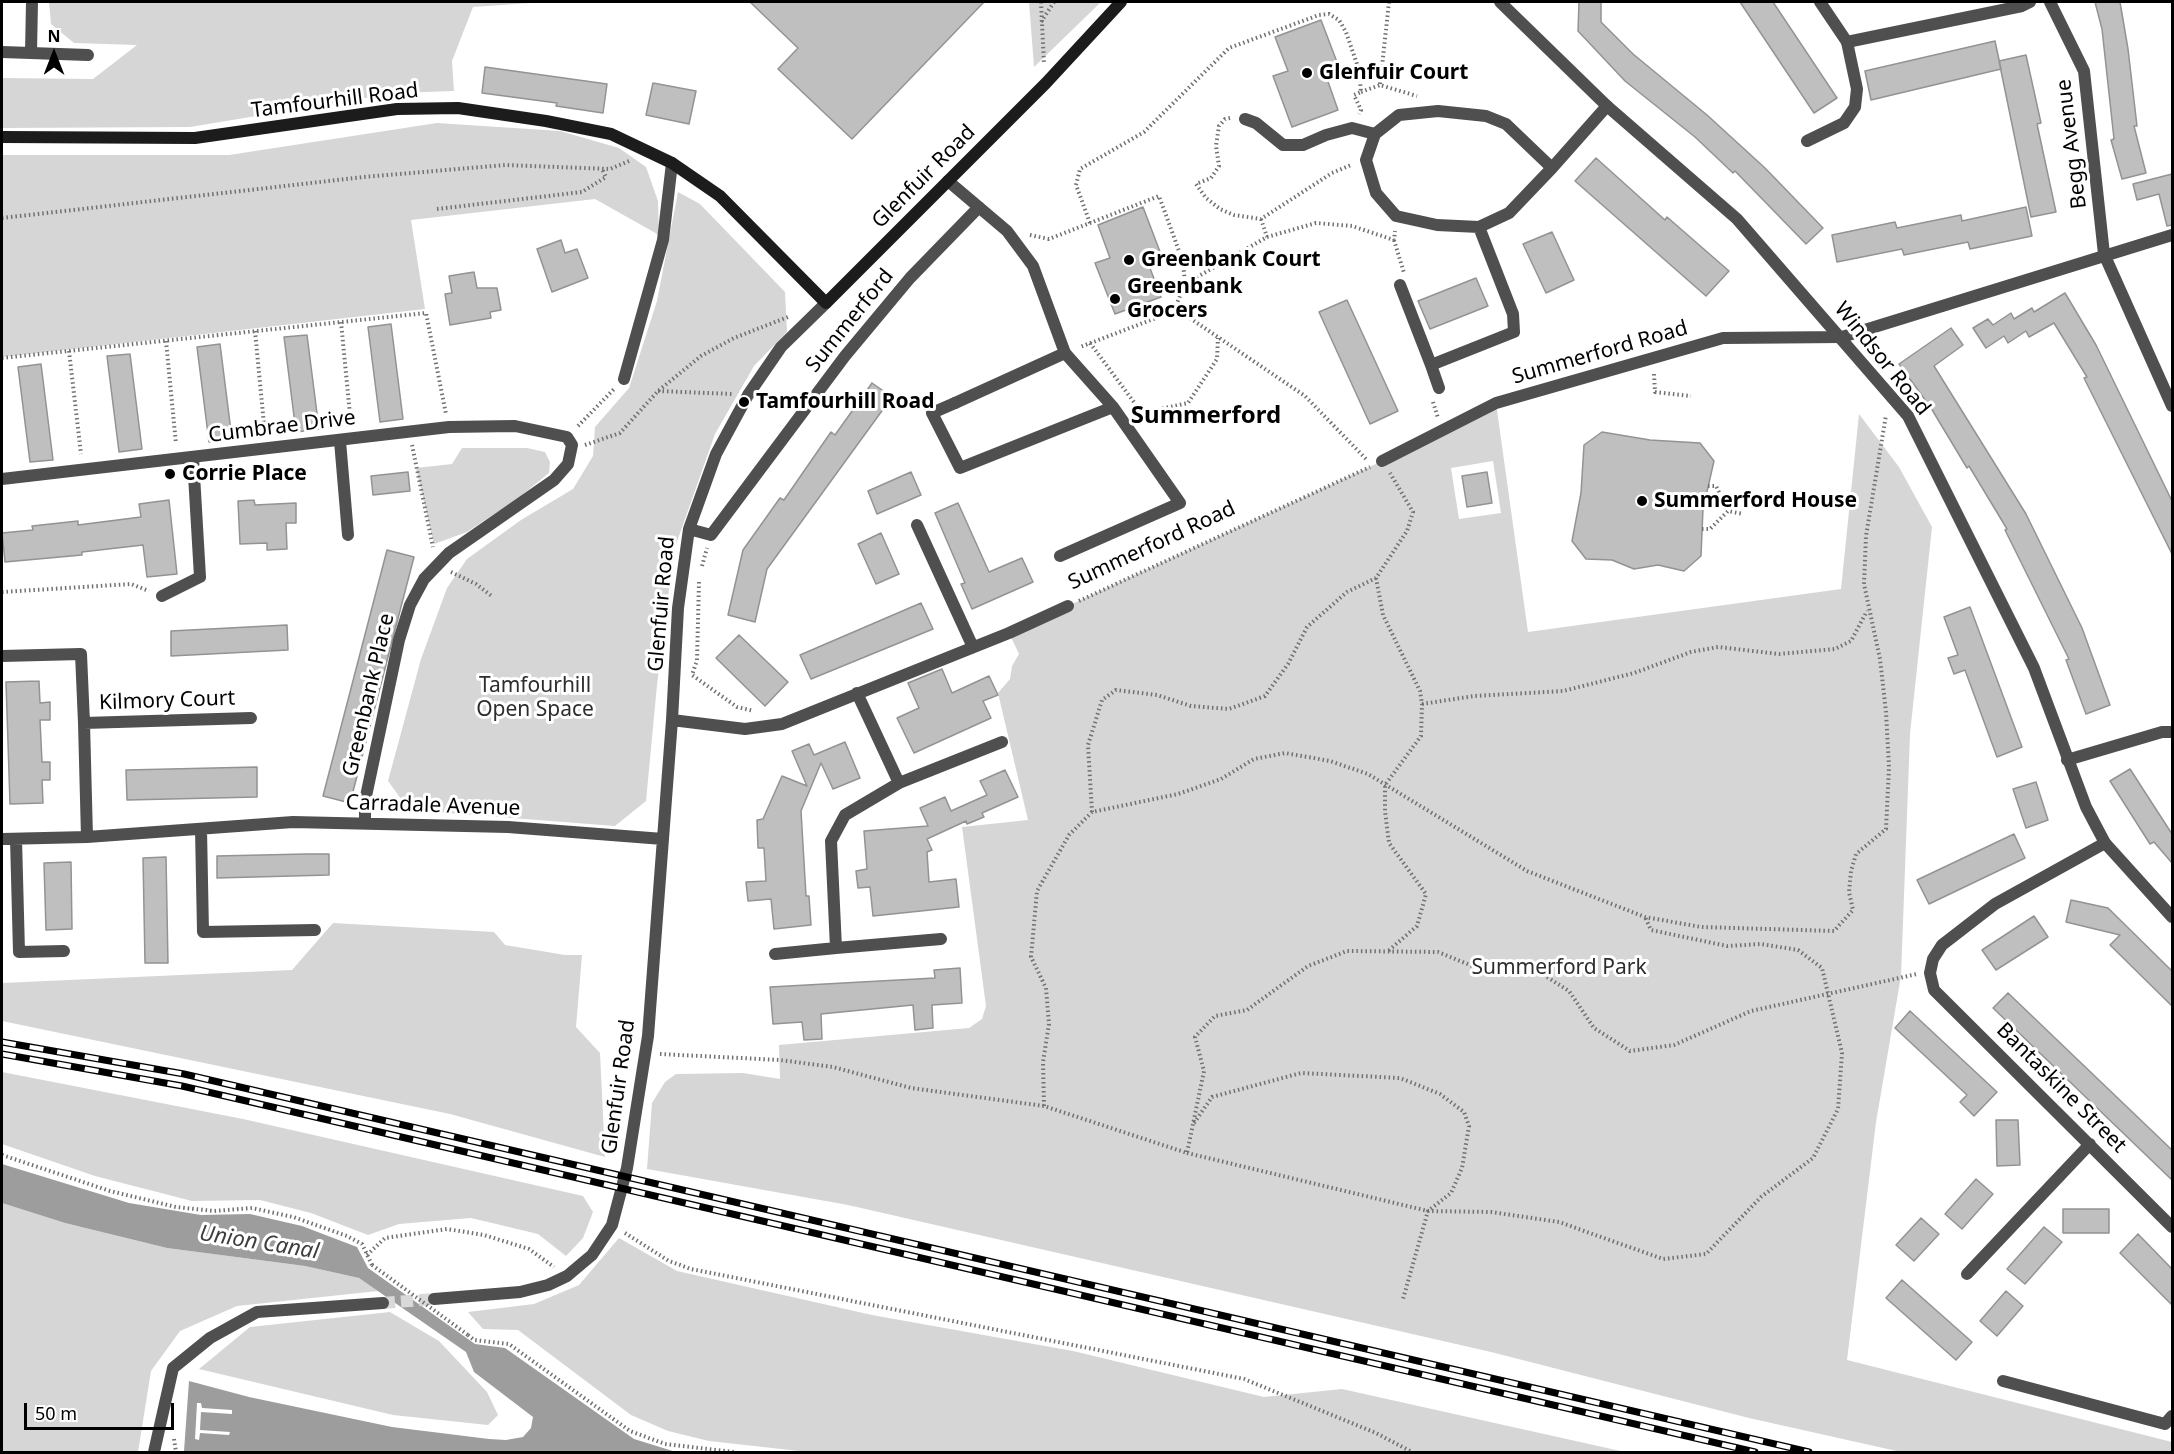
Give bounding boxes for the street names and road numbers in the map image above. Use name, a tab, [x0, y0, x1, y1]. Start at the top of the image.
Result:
street label: Tamfourhill Road	[250, 78, 420, 124]
street label: Begg Avenue	[2052, 78, 2092, 210]
street label: Glenfuir Road	[867, 120, 981, 234]
street label: Summerford	[801, 264, 899, 378]
street label: Windsor Road	[1829, 297, 1935, 421]
street label: Summerford Road	[1509, 316, 1691, 390]
street label: Cumbrae Drive	[207, 405, 357, 449]
street label: Summerford Road	[1065, 496, 1239, 596]
street label: Glenfuir Road	[644, 535, 680, 673]
street label: Greenbank Place	[338, 611, 400, 779]
street label: Kilmory Court	[98, 686, 236, 716]
street label: Carradale Avenue	[345, 790, 521, 822]
street label: Glenfuir Road	[597, 1018, 641, 1156]
street label: Bantaskine Street	[1991, 1018, 2131, 1158]

